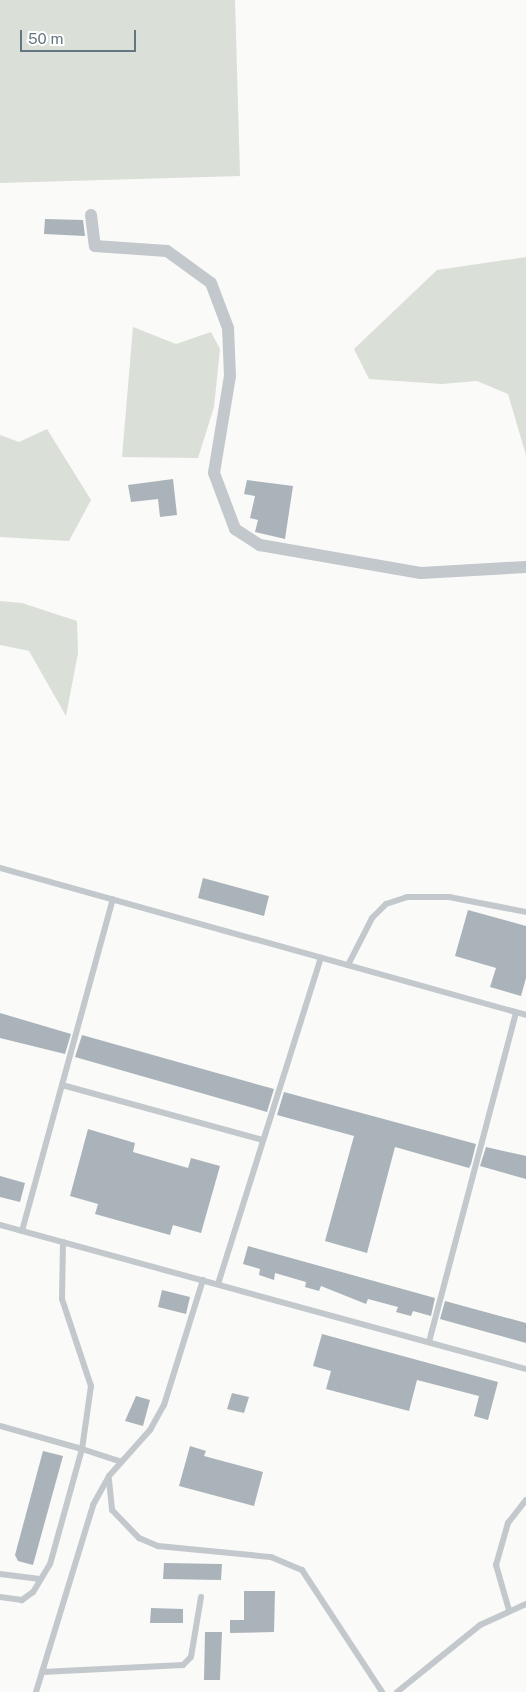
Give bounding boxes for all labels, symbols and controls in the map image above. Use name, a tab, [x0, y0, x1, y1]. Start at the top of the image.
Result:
scale bar	[22, 20, 139, 52]
text: 50 m	[28, 30, 63, 47]

